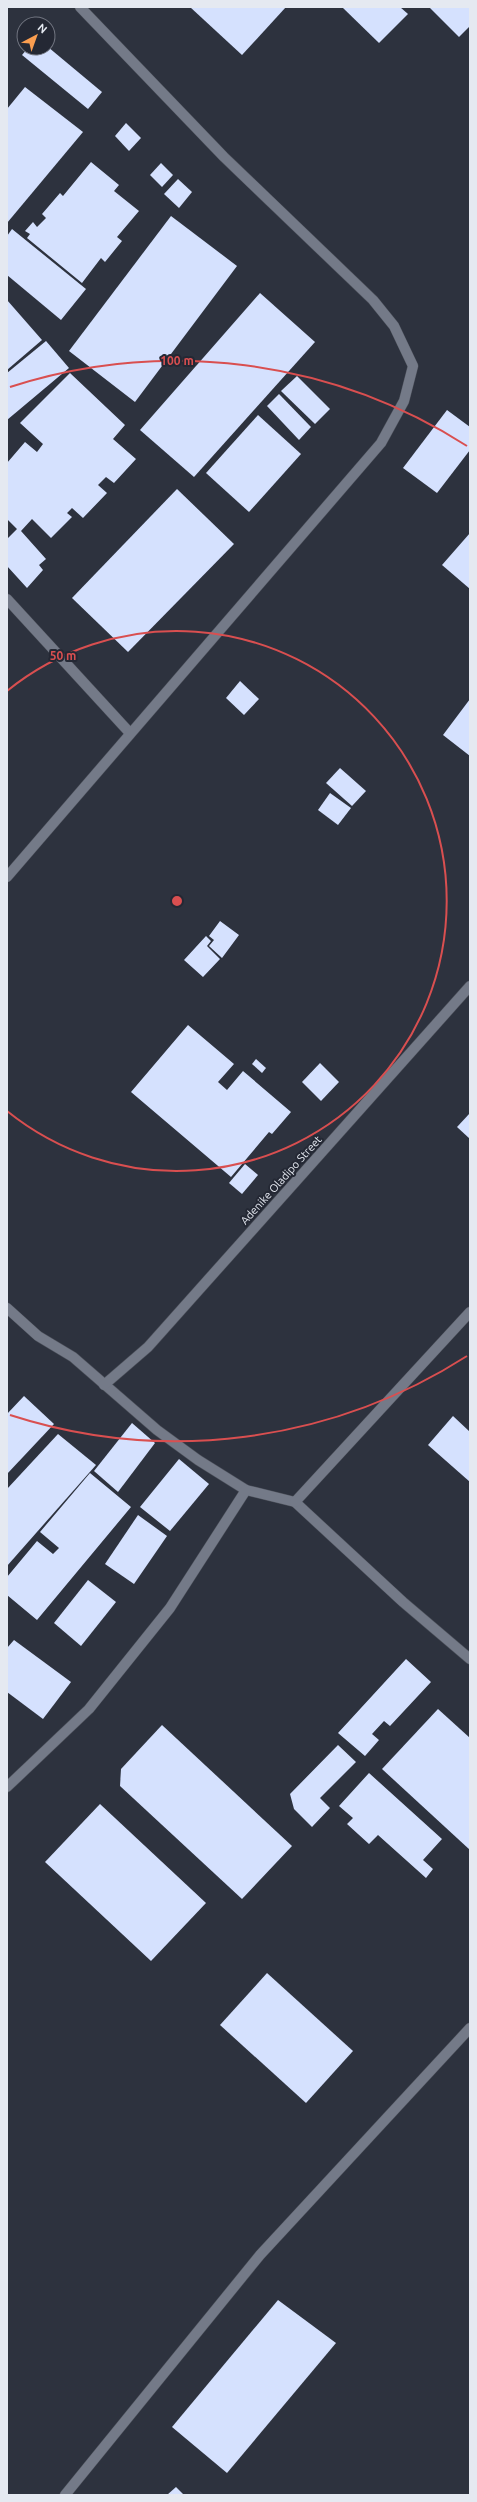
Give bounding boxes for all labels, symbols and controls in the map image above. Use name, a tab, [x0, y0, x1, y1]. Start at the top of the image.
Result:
north arrow	[16, 16, 56, 56]
text: N	[36, 21, 50, 36]
text: 100 m	[160, 354, 194, 367]
text: 50 m	[50, 649, 76, 662]
centre of rings	[170, 894, 184, 908]
street label: Adenike Oladipo Street	[238, 1133, 324, 1227]

